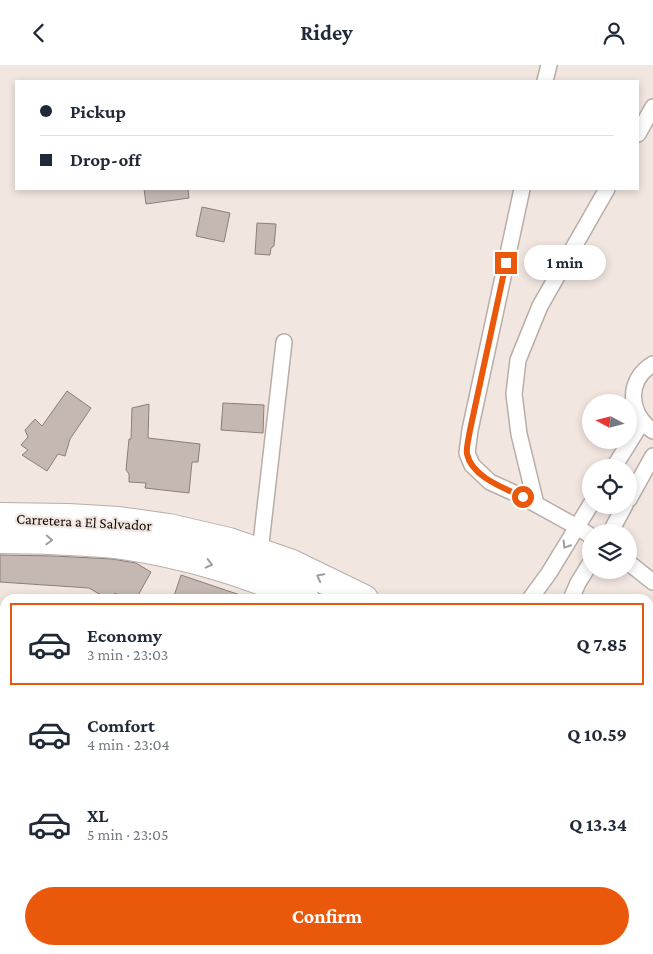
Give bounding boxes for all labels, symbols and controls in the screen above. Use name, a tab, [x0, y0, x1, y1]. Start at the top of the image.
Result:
icon: back	[25, 19, 53, 47]
icon: person	[600, 19, 628, 47]
text: Ridey	[300, 20, 353, 45]
text: Pickup	[70, 101, 126, 122]
text: Drop-off	[70, 149, 141, 170]
callout: 1 min	[524, 245, 606, 281]
route end	[495, 252, 517, 274]
text: 1 min	[547, 254, 583, 271]
north arrow	[582, 394, 638, 449]
map controls	[582, 394, 637, 579]
button: locate	[582, 459, 637, 514]
route start	[512, 486, 534, 508]
street label: Carretera a El Salvador	[16, 510, 153, 534]
button: layers	[582, 524, 637, 579]
one-way arrow	[45, 535, 53, 545]
one-way arrow	[562, 540, 572, 549]
one-way arrow	[204, 558, 213, 569]
one-way arrow	[316, 573, 325, 583]
icon: car	[27, 622, 72, 667]
text: Economy	[87, 625, 162, 646]
text: Q 7.85	[576, 634, 627, 655]
text: 3 min · 23:03	[87, 646, 168, 663]
icon: car	[27, 712, 72, 757]
text: Comfort	[87, 715, 155, 736]
text: Q 10.59	[567, 724, 627, 745]
text: 4 min · 23:04	[87, 736, 170, 753]
icon: car	[27, 802, 72, 847]
text: XL	[87, 805, 109, 826]
text: Q 13.34	[569, 814, 627, 835]
text: 5 min · 23:05	[87, 826, 169, 843]
button: Confirm	[25, 887, 629, 945]

